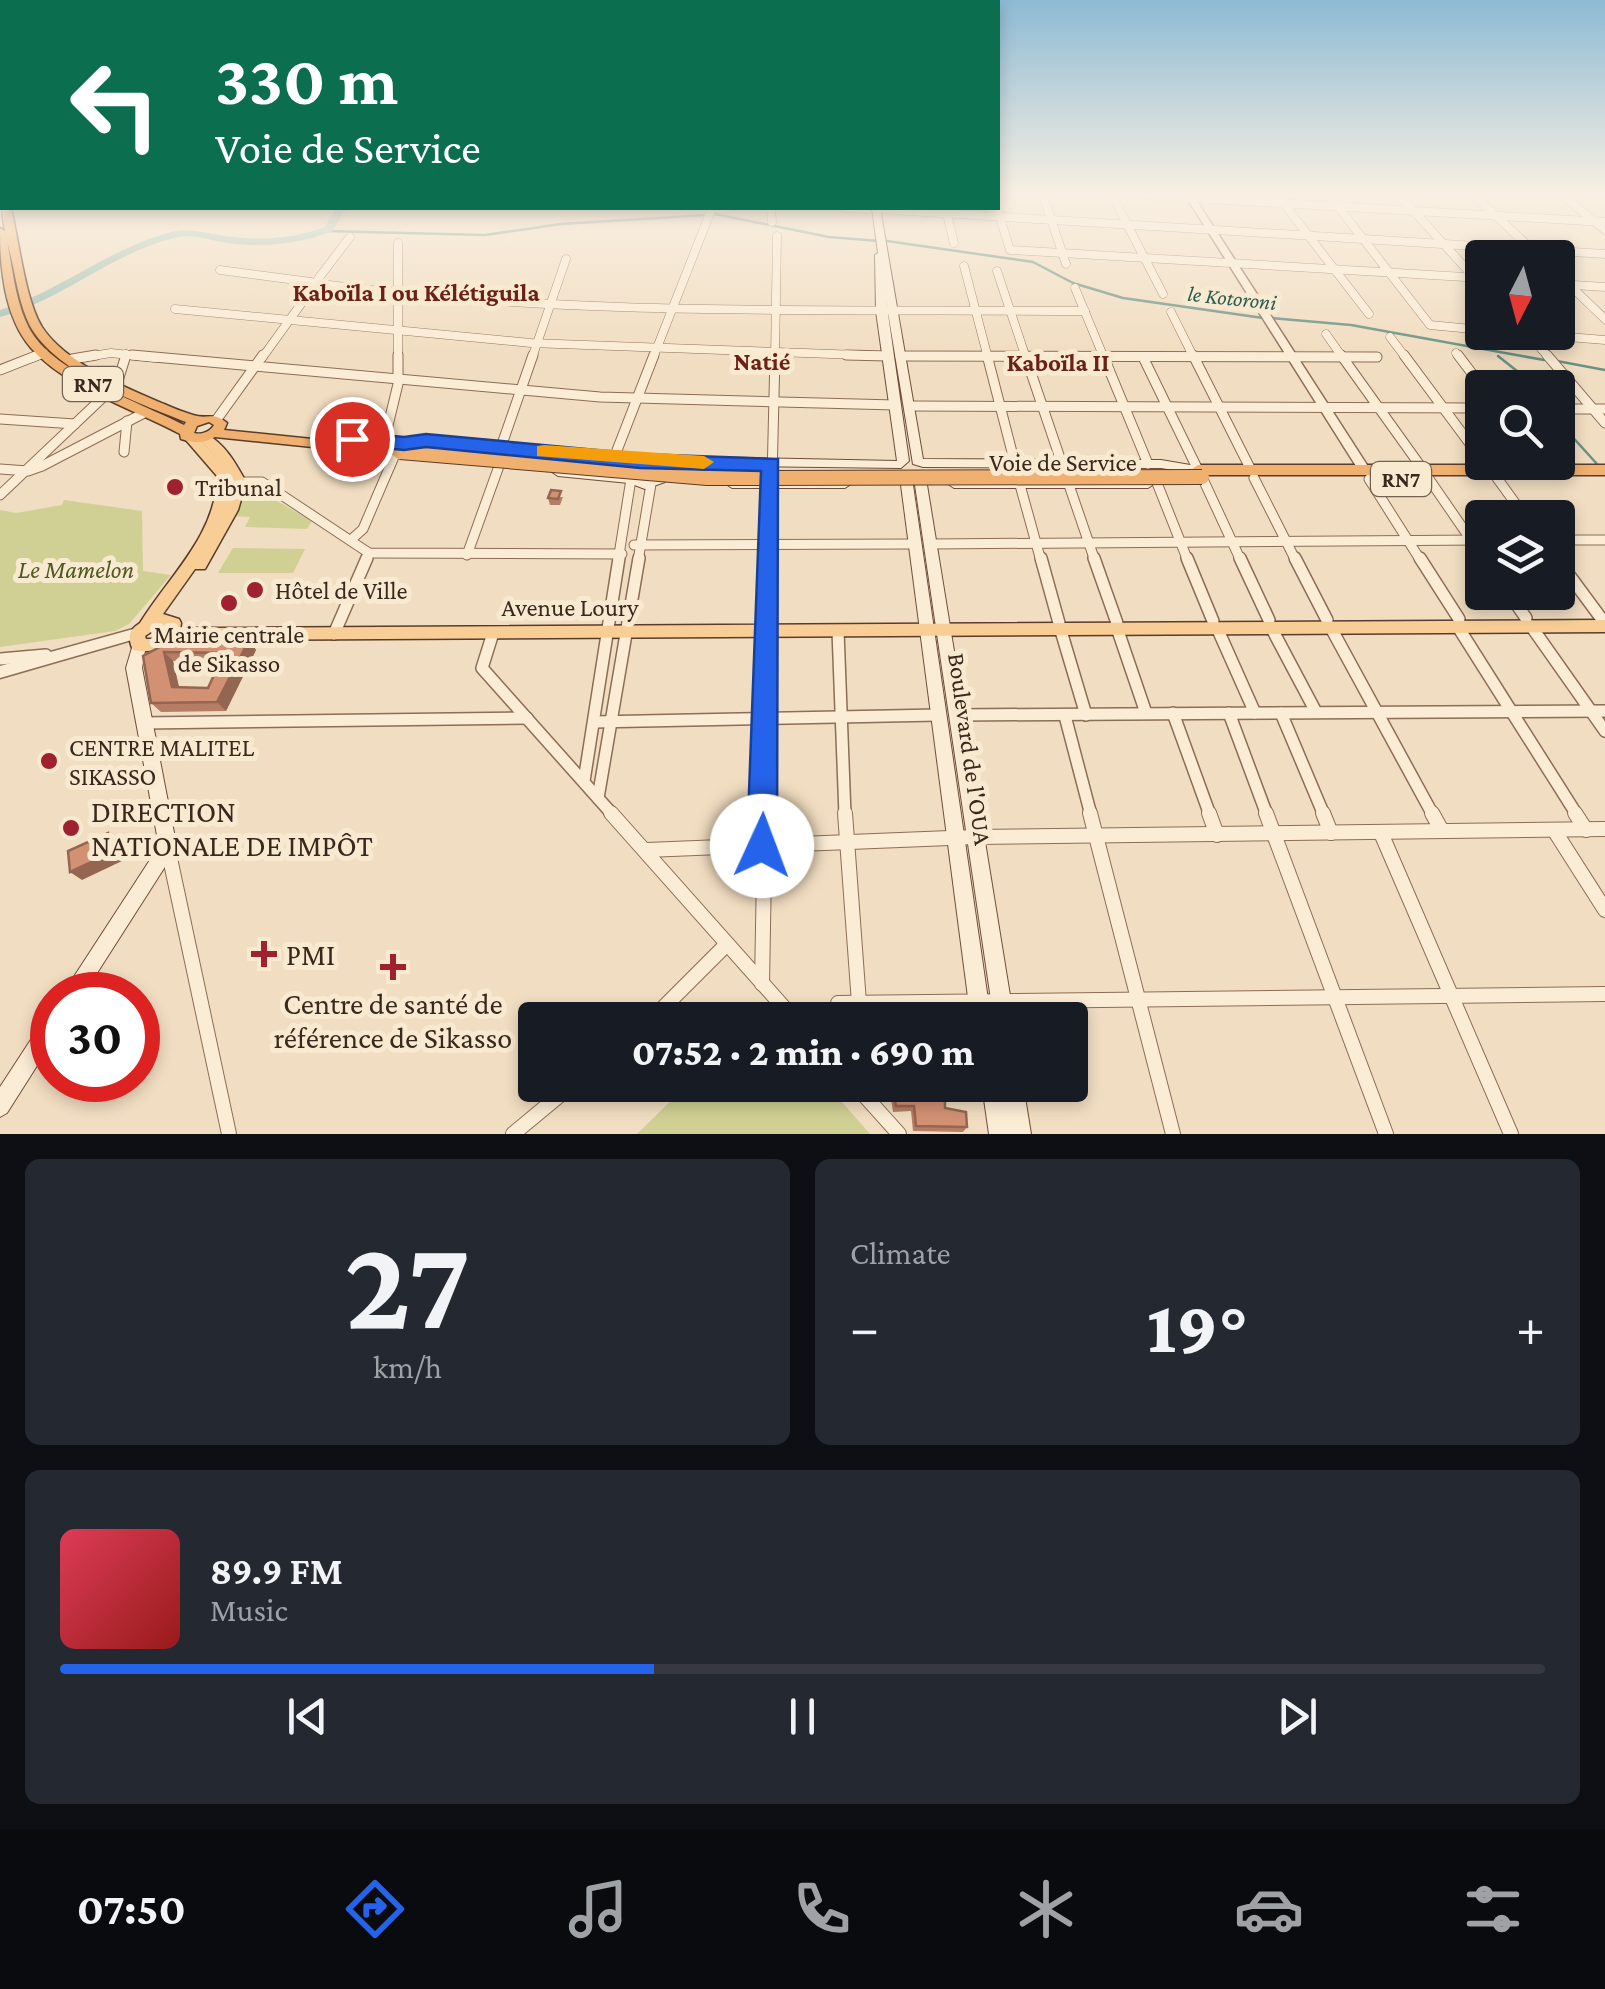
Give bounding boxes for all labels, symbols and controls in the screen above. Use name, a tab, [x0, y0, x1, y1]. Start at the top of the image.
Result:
icon: left	[50, 40, 180, 170]
text: 330 m	[215, 41, 398, 119]
text: Voie de Service	[215, 123, 481, 173]
north arrow	[1465, 240, 1575, 350]
map controls	[1465, 240, 1575, 610]
district label: Kaboïla I ou Kélétiguila	[292, 279, 540, 306]
water label: le Kotoroni	[1186, 281, 1278, 315]
district label: Natié	[734, 348, 790, 375]
district label: Kaboïla II	[1007, 349, 1109, 376]
road number: RN7	[63, 367, 123, 401]
button: search	[1465, 370, 1575, 480]
pin	[310, 397, 395, 482]
icon: arrive	[325, 412, 380, 467]
street label: Voie de Service	[989, 449, 1137, 476]
road number: RN7	[1371, 462, 1431, 496]
place label: Tribunal	[195, 474, 282, 501]
marker: Tribunal	[164, 476, 186, 498]
button: layers	[1465, 500, 1575, 610]
park label: Le Mamelon	[18, 556, 134, 583]
place label: Hôtel de Ville	[275, 577, 408, 604]
marker: Hôtel de Ville	[244, 579, 266, 601]
marker: Mairie centrale de Sikasso	[218, 592, 240, 614]
street label: Avenue Loury	[502, 594, 639, 622]
place label: Mairie centrale de Sikasso	[154, 621, 304, 677]
street label: Boulevard de l'OUA	[943, 651, 997, 848]
place label: CENTRE MALITEL SIKASSO	[69, 734, 255, 790]
marker: CENTRE MALITEL SIKASSO	[38, 750, 60, 772]
position arrow	[710, 794, 814, 898]
place label: DIRECTION NATIONALE DE IMPÔT	[91, 795, 373, 862]
marker: DIRECTION NATIONALE DE IMPÔT	[60, 817, 82, 839]
place label: PMI	[286, 938, 335, 971]
marker: PMI	[251, 941, 277, 967]
marker: Centre de santé de référence de Sikasso	[380, 954, 406, 980]
speed limit sign: 30	[30, 972, 160, 1102]
place label: Centre de santé de référence de Sikasso	[274, 987, 512, 1054]
text: 07:52 · 2 min · 690 m	[632, 1031, 974, 1073]
text: 27	[344, 1211, 471, 1356]
text: Climate	[850, 1235, 951, 1271]
text: 19°	[1147, 1285, 1248, 1368]
text: −	[850, 1297, 879, 1358]
text: +	[1516, 1297, 1545, 1358]
text: km/h	[373, 1349, 442, 1385]
text: 89.9 FM	[210, 1550, 343, 1592]
text: Music	[210, 1592, 288, 1628]
icon: previous	[280, 1689, 335, 1744]
icon: pause	[775, 1689, 830, 1744]
icon: next	[1270, 1689, 1325, 1744]
icon: directions	[340, 1874, 410, 1944]
icon: music	[563, 1874, 633, 1944]
icon: phone	[787, 1874, 857, 1944]
icon: climate	[1011, 1874, 1081, 1944]
icon: car	[1234, 1874, 1304, 1944]
icon: filters	[1458, 1874, 1528, 1944]
text: 07:50	[77, 1884, 186, 1934]

